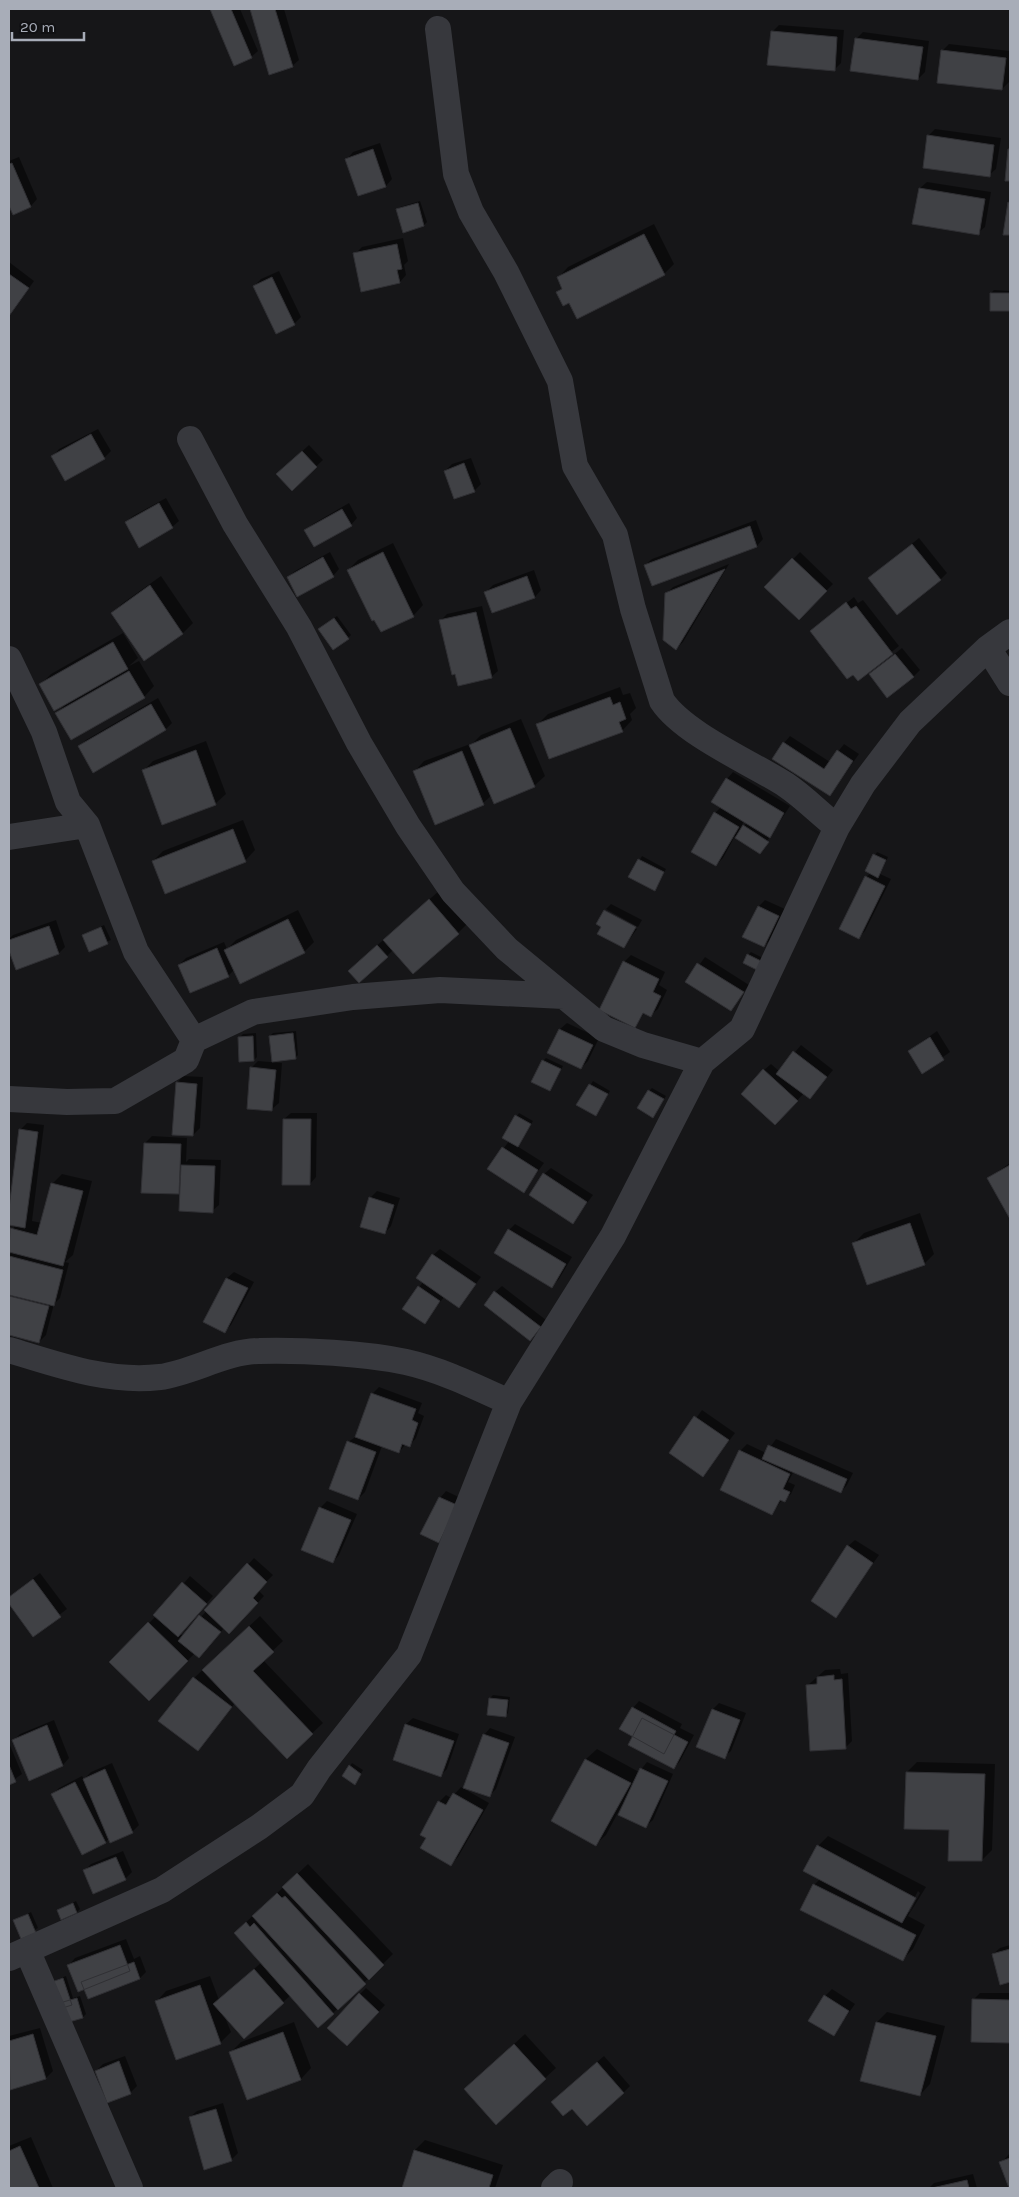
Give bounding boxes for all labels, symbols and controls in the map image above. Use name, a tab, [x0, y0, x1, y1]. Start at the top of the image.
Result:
scale bar	[12, 10, 85, 42]
text: 20 m	[20, 18, 55, 36]

